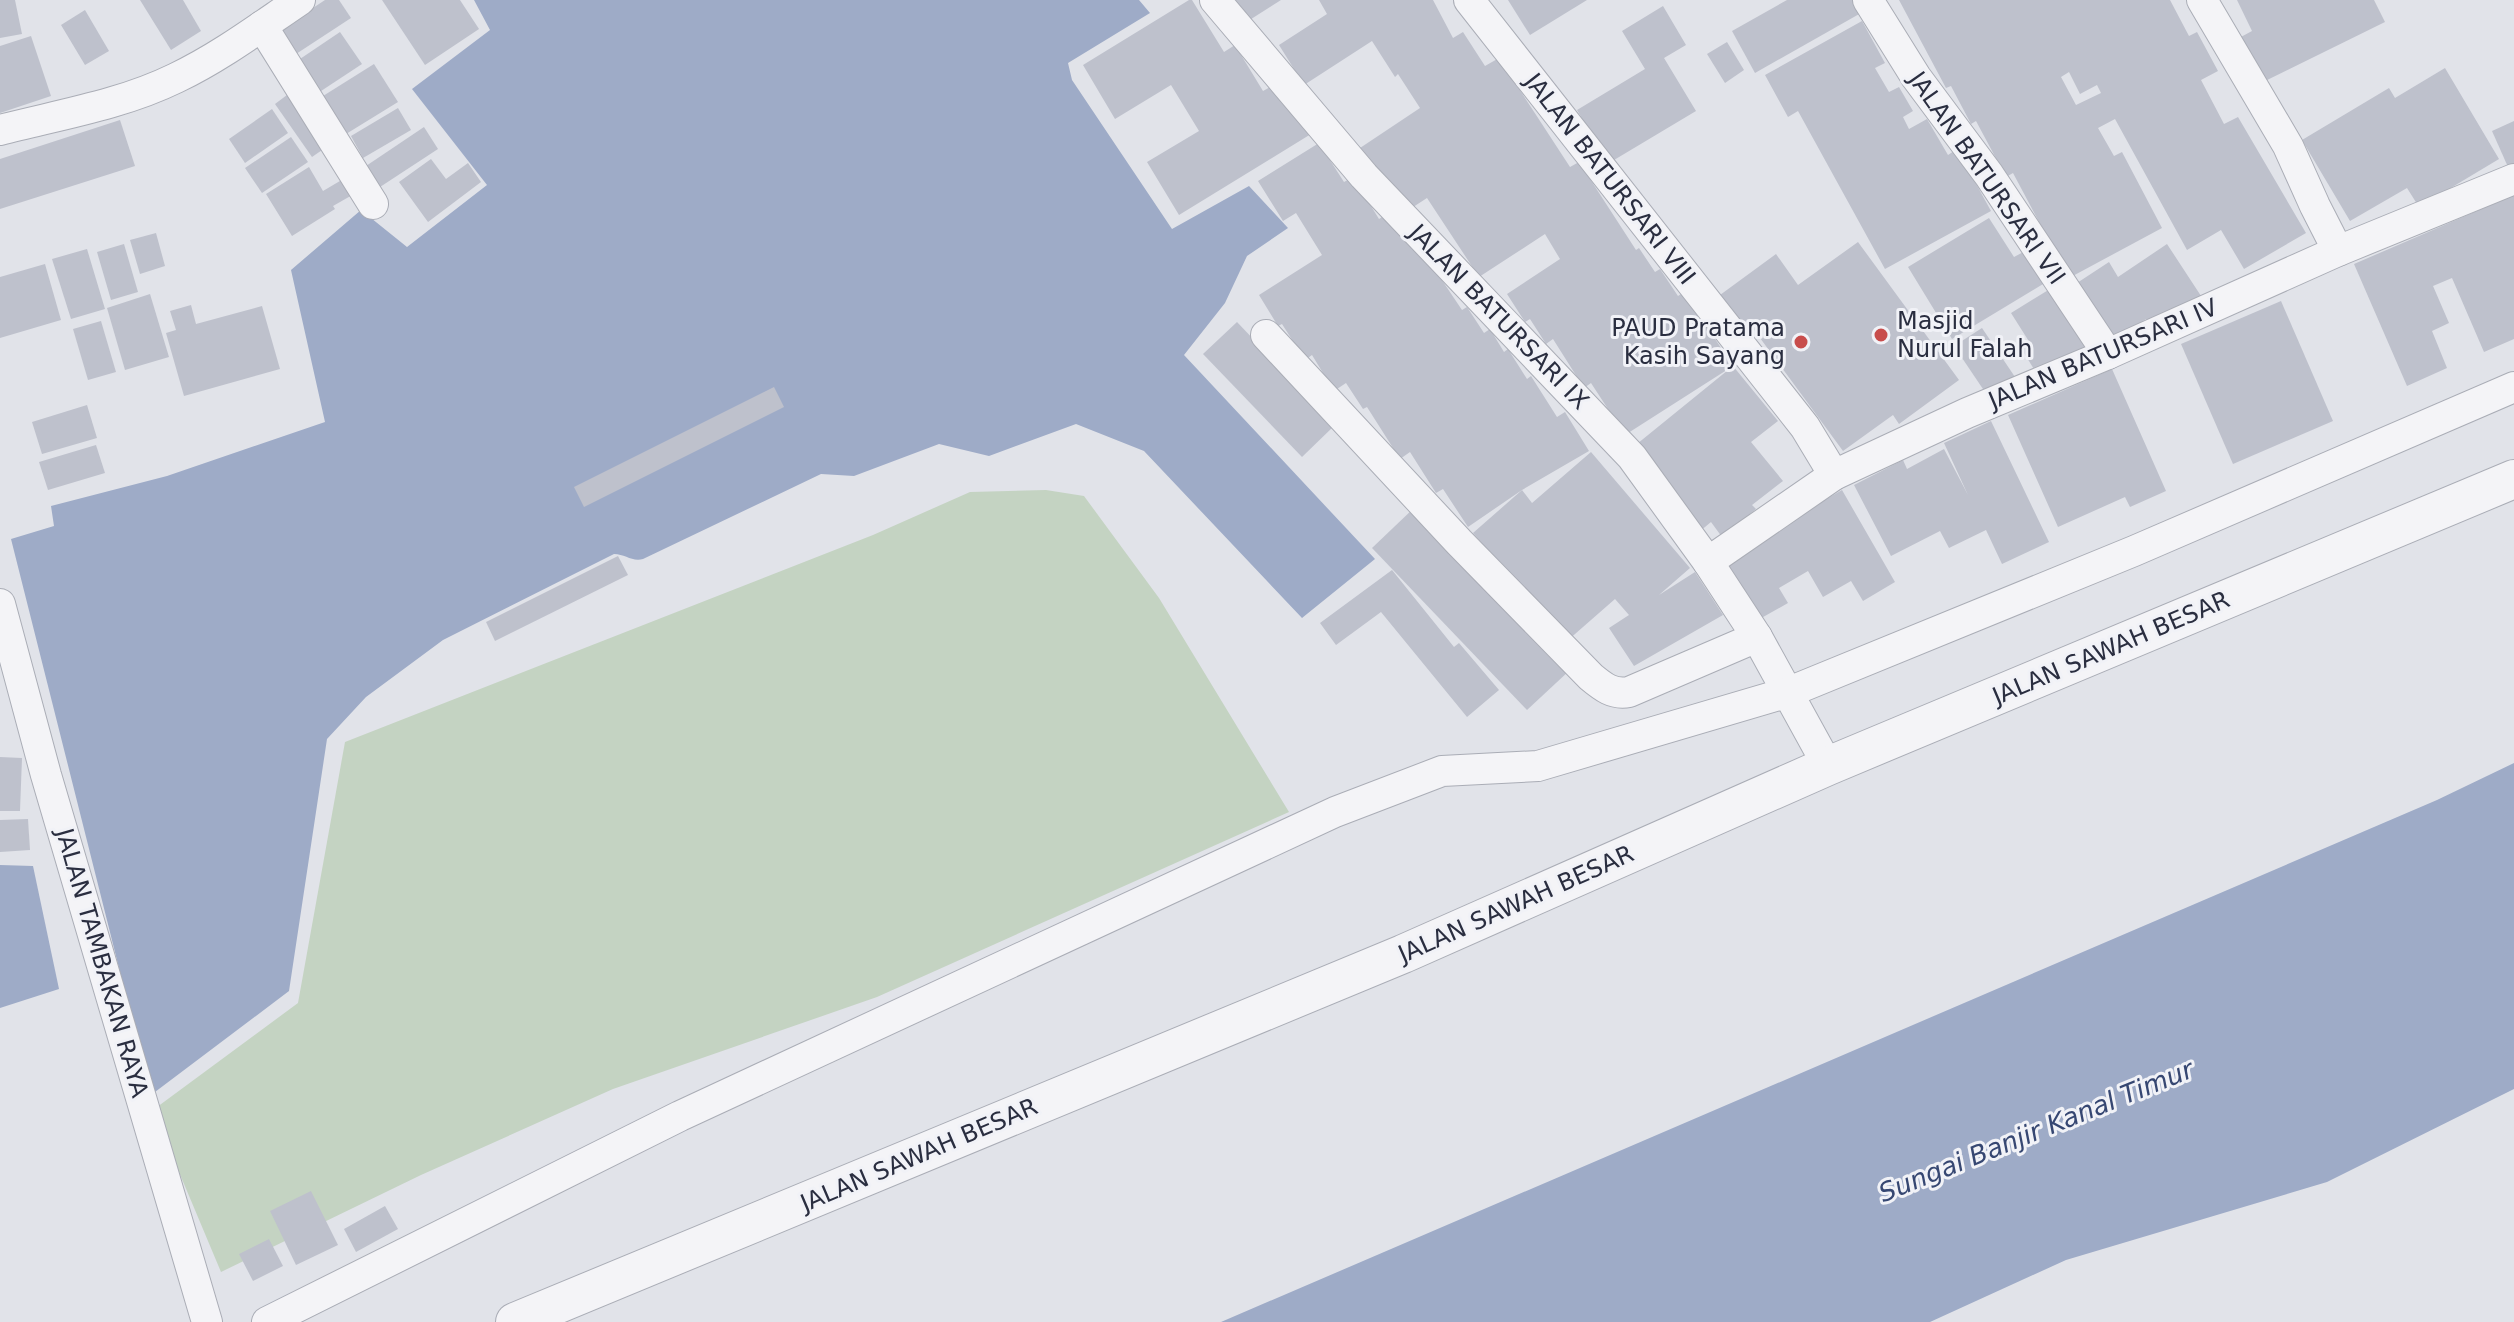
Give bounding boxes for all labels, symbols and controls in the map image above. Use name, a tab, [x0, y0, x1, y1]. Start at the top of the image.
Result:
street label: JALAN BATURSARI VII	[1902, 65, 2071, 290]
street label: JALAN BATURSARI VIII	[1518, 66, 1701, 290]
street label: JALAN BATURSARI IX	[1402, 217, 1594, 415]
street label: JALAN BATURSARI IV	[1983, 293, 2222, 416]
place label: Masjid Nurul Falah	[1897, 307, 2032, 363]
place label: PAUD Pratama Kasih Sayang	[1611, 314, 1785, 370]
marker: Masjid Nurul Falah	[1872, 326, 1890, 344]
marker: PAUD Pratama Kasih Sayang	[1792, 333, 1810, 351]
street label: JALAN SAWAH BESAR	[1986, 585, 2234, 711]
street label: JALAN TAMBAKAN RAYA	[50, 823, 154, 1101]
street label: JALAN SAWAH BESAR	[1392, 839, 1638, 969]
water label: Sungai Banjir Kanal Timur	[1874, 1053, 2200, 1208]
street label: JALAN SAWAH BESAR	[794, 1092, 1042, 1218]

